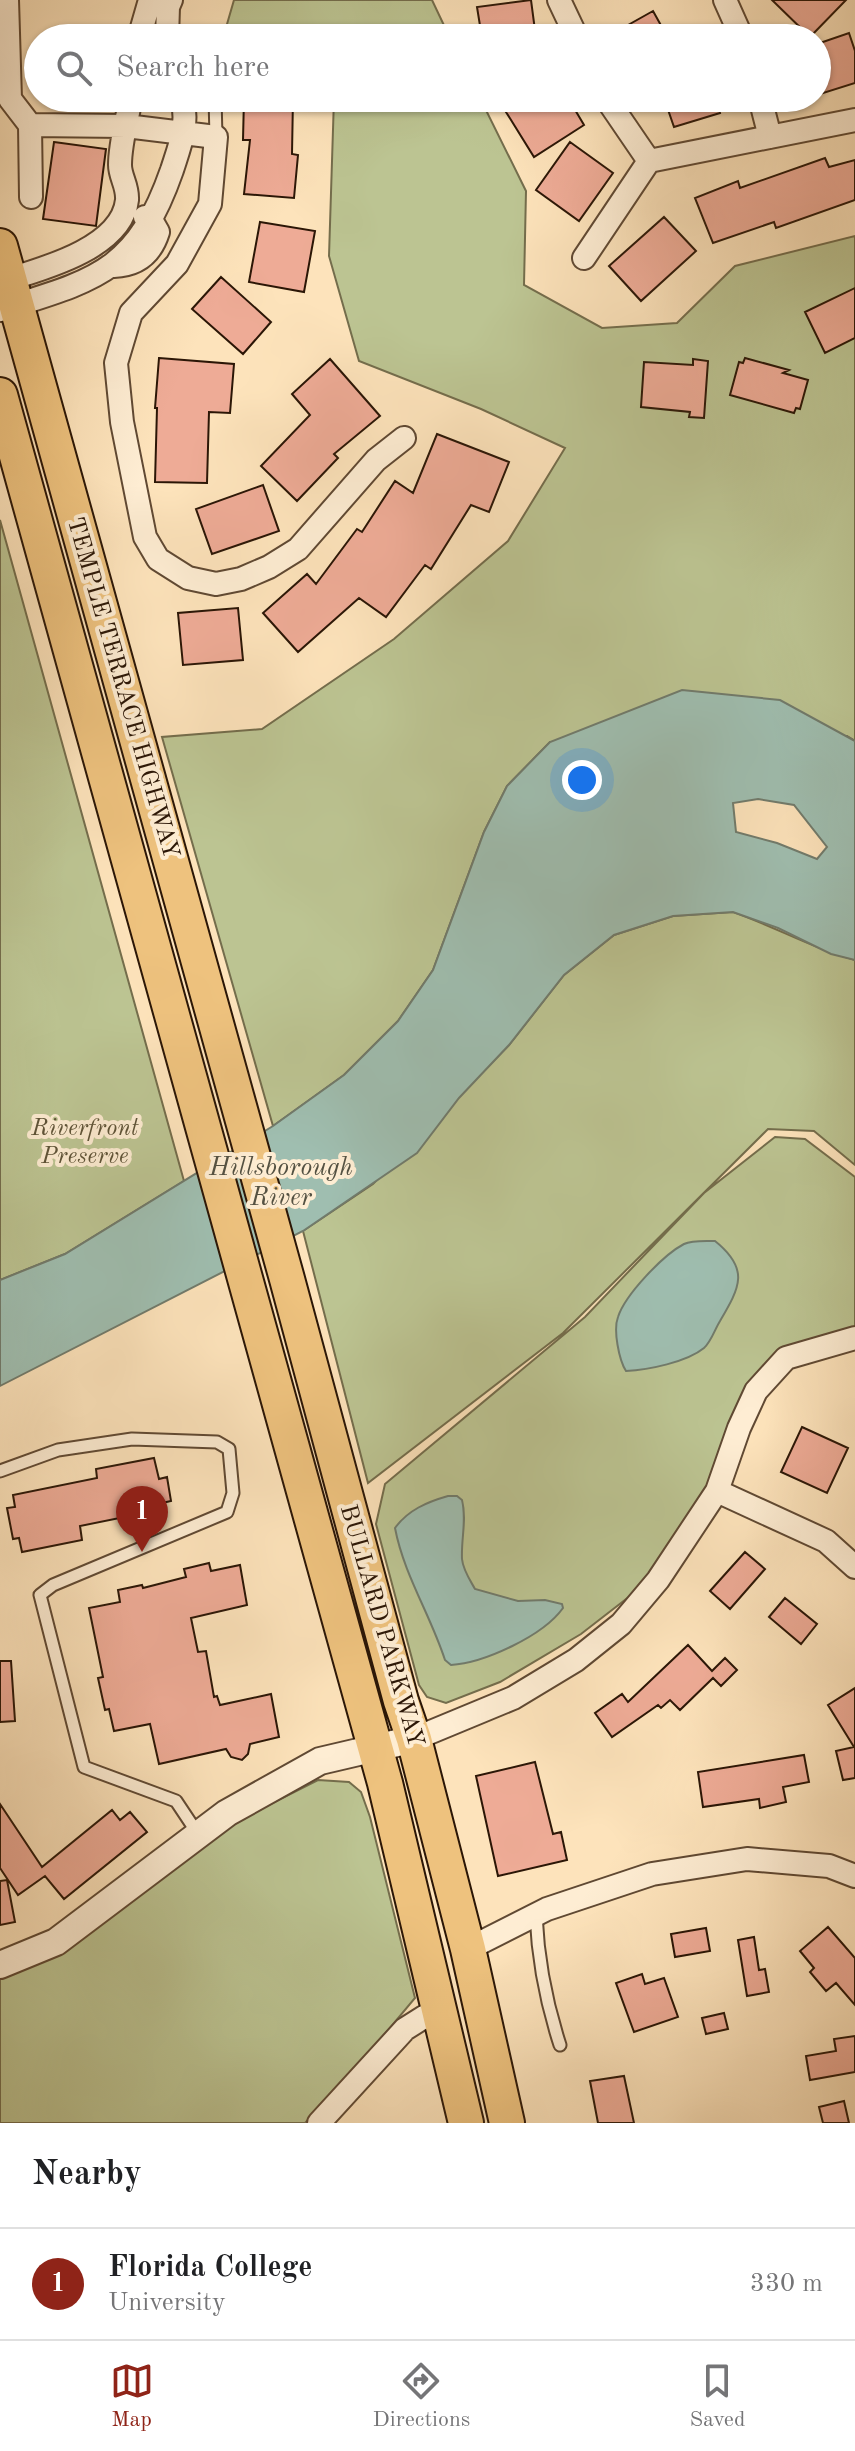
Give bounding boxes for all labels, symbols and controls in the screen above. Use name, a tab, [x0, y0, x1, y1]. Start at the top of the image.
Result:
search box	[24, 24, 831, 112]
icon: search	[52, 46, 96, 90]
text: Search here	[116, 53, 270, 83]
street label: TEMPLE TERRACE HIGHWAY	[62, 515, 182, 861]
your location	[562, 760, 602, 800]
park label: Riverfront Preserve	[30, 1117, 139, 1169]
water label: Hillsborough River	[208, 1155, 353, 1211]
pin: 1	[116, 1486, 168, 1552]
street label: BULLARD PARKWAY	[335, 1502, 427, 1750]
text: Nearby	[32, 2158, 142, 2192]
text: Florida College	[108, 2253, 312, 2283]
text: 1	[50, 2271, 66, 2297]
text: 330 m	[750, 2271, 823, 2297]
text: University	[108, 2290, 226, 2316]
tab: Map	[110, 2359, 154, 2434]
tab: Directions	[373, 2359, 470, 2434]
tab: Saved	[689, 2359, 745, 2434]

